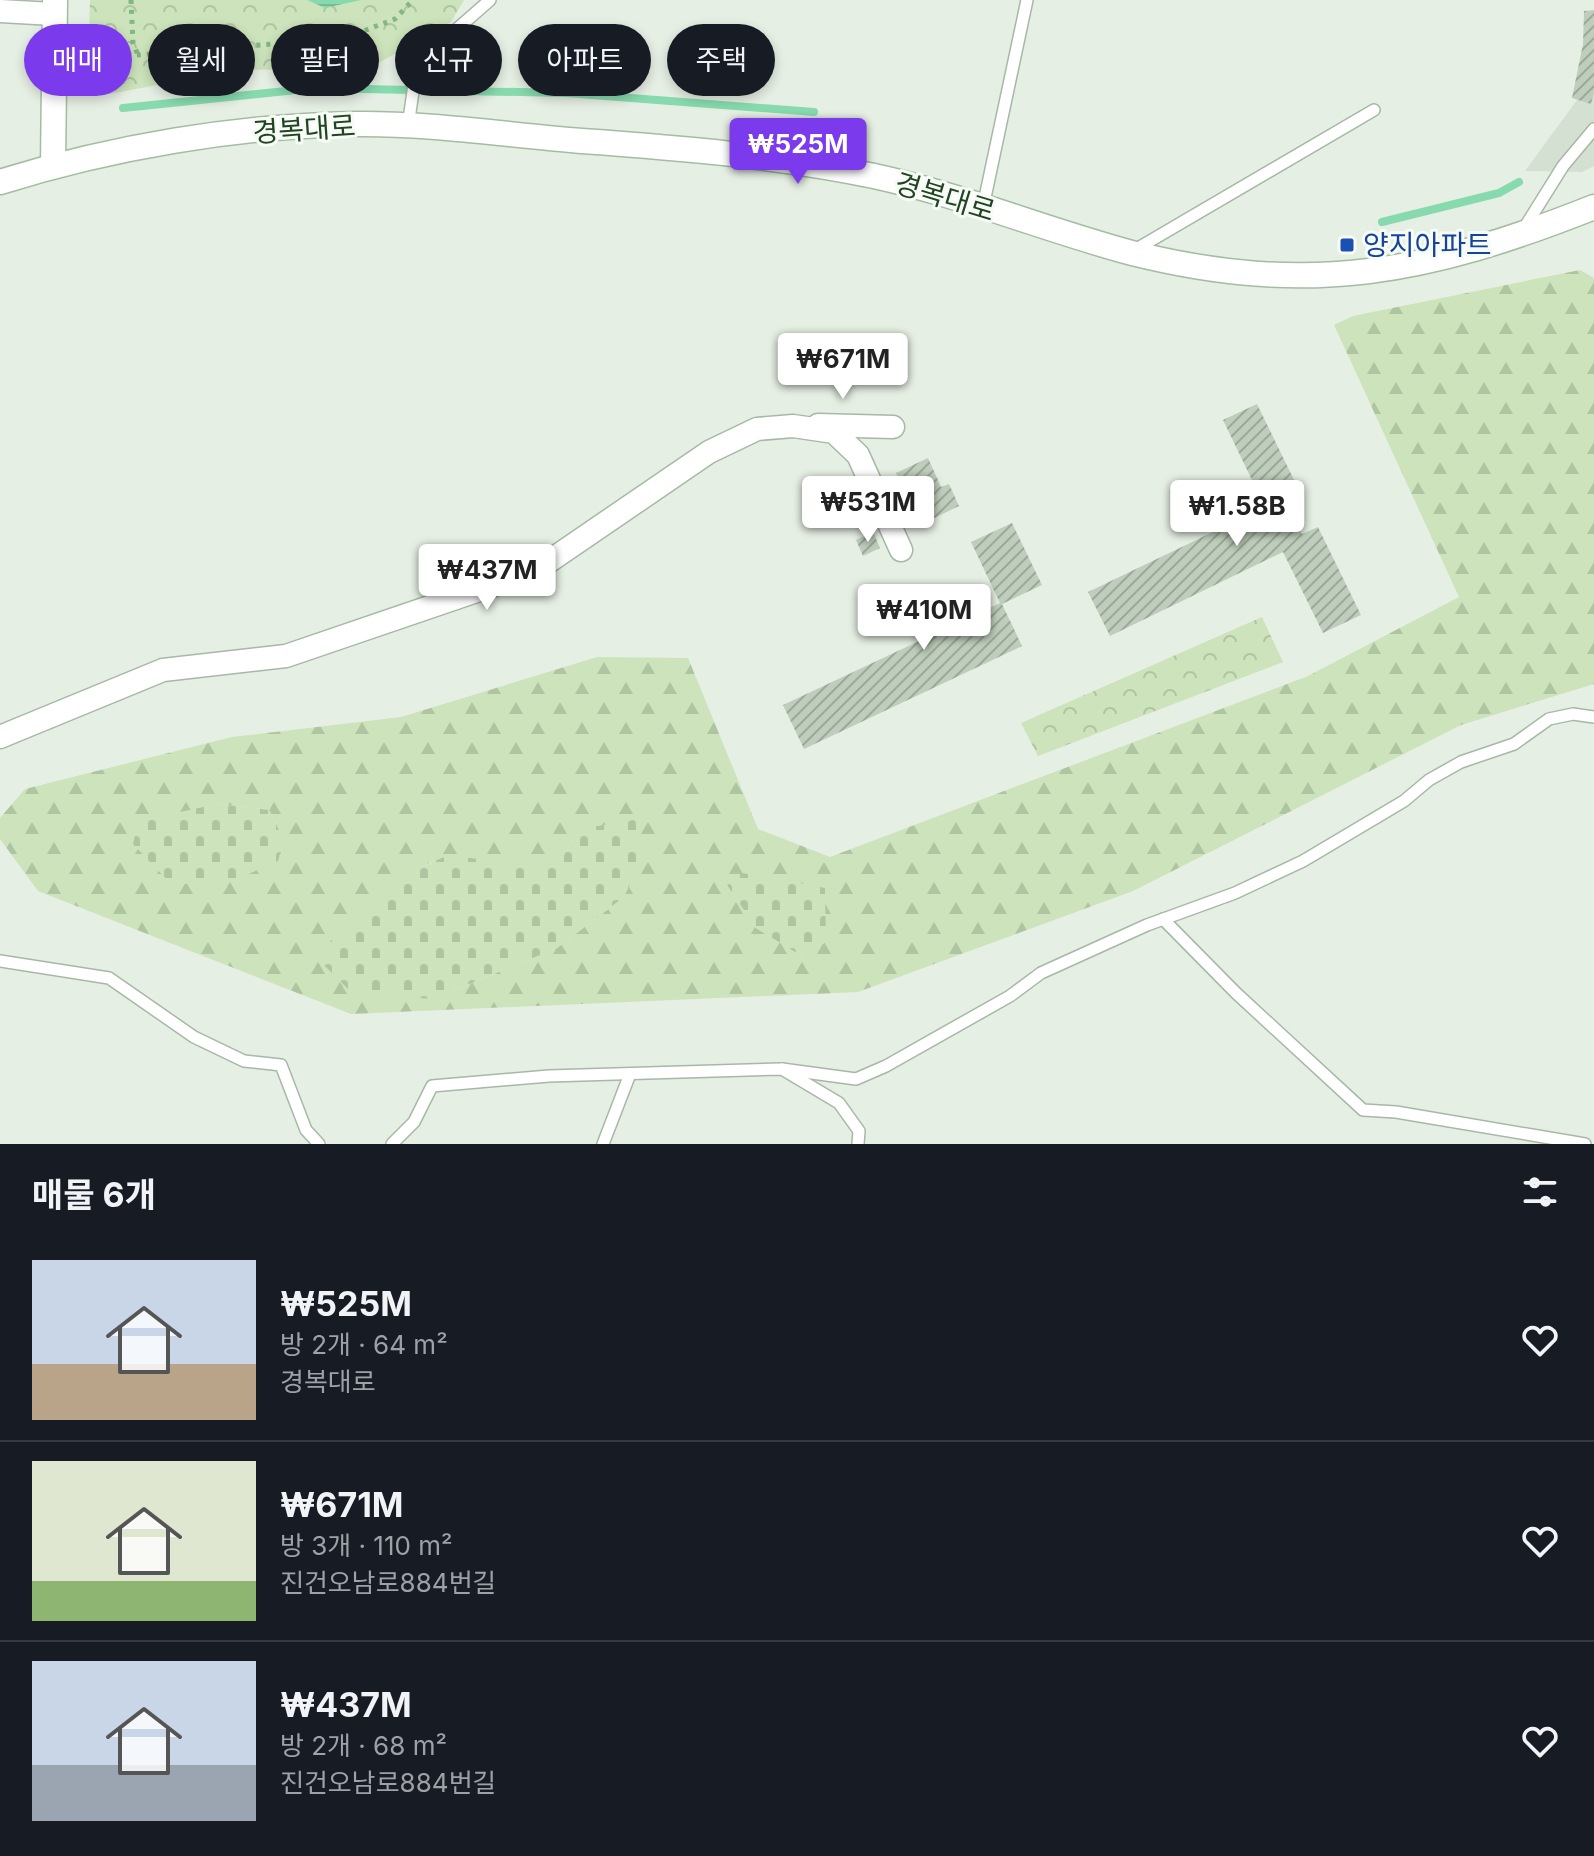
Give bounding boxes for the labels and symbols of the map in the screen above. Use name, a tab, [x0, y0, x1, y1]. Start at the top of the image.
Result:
street label: 경복대로	[251, 108, 357, 150]
pin: ₩525M	[742, 118, 854, 186]
street label: 경복대로	[891, 166, 999, 228]
place label: 양지아파트	[1363, 228, 1492, 262]
marker: 양지아파트	[1338, 236, 1356, 254]
pin: ₩671M	[787, 333, 899, 401]
pin: ₩531M	[812, 476, 924, 544]
pin: ₩1.58B	[1172, 480, 1302, 548]
pin: ₩437M	[431, 544, 543, 612]
pin: ₩410M	[868, 584, 980, 652]

